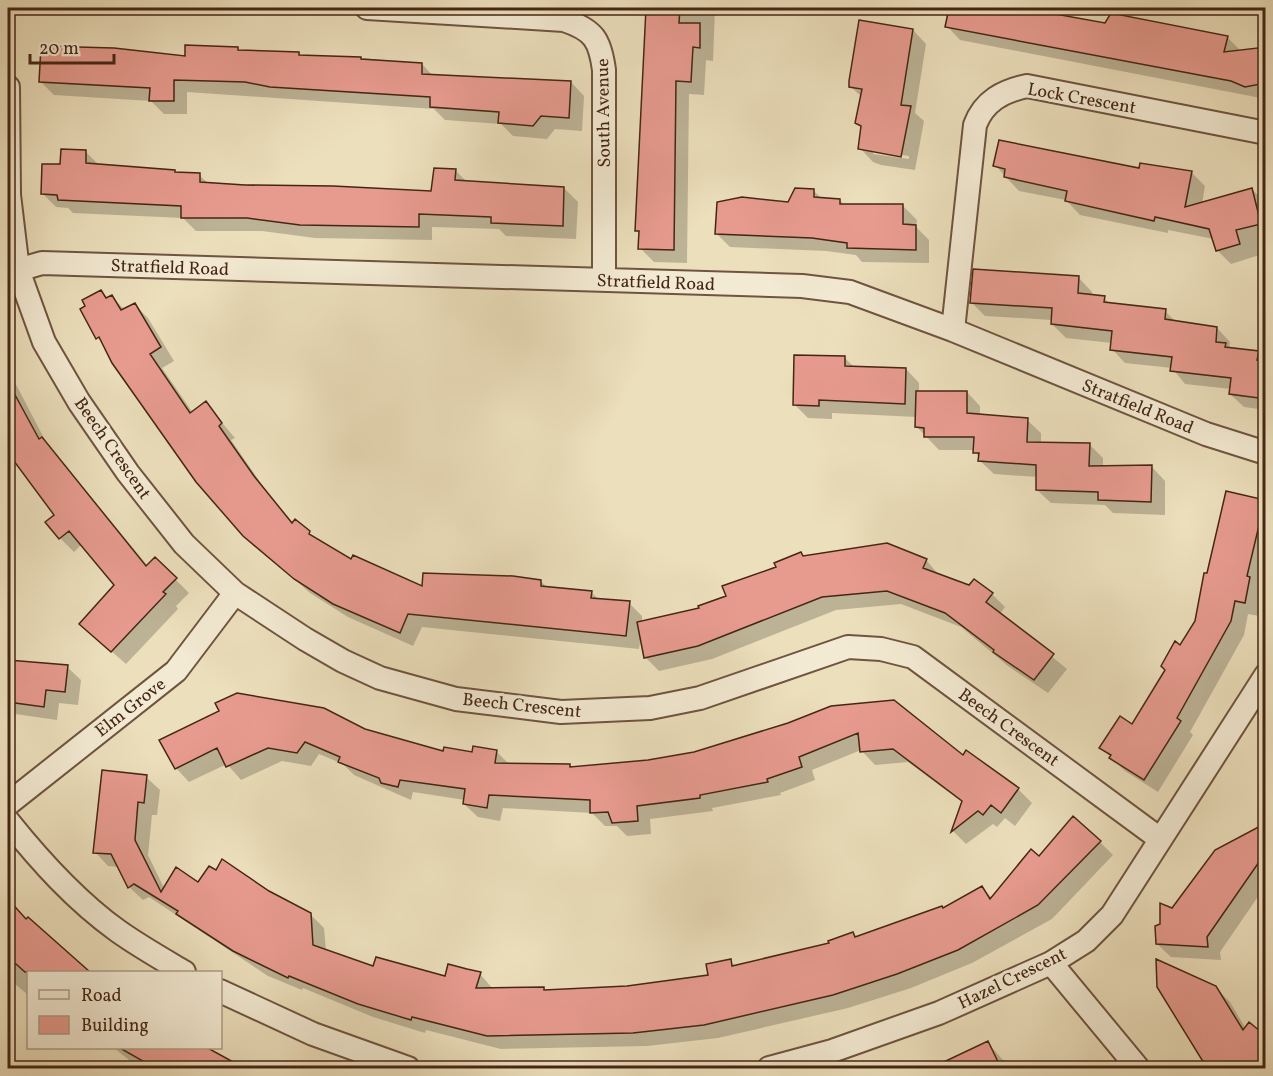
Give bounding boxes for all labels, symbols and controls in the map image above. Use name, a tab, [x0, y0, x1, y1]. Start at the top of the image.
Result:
scale bar	[30, 27, 114, 65]
text: 20 m	[39, 37, 79, 62]
street label: South Avenue	[591, 58, 618, 168]
street label: Lock Crescent	[1025, 78, 1138, 121]
street label: Stratfield Road	[110, 254, 230, 283]
street label: Stratfield Road	[596, 269, 716, 298]
street label: Stratfield Road	[1078, 374, 1197, 441]
street label: Beech Crescent	[67, 393, 156, 505]
street label: Elm Grove	[90, 673, 172, 744]
street label: Beech Crescent	[952, 683, 1064, 773]
street label: Beech Crescent	[461, 688, 583, 725]
street label: Hazel Crescent	[954, 942, 1071, 1016]
legend	[27, 971, 222, 1049]
text: Road	[81, 984, 122, 1009]
text: Building	[81, 1014, 149, 1039]

